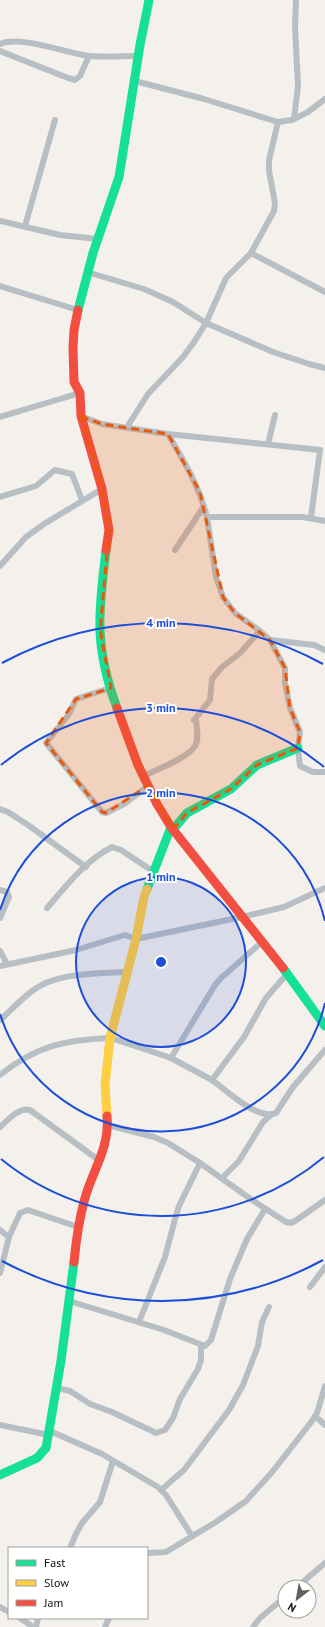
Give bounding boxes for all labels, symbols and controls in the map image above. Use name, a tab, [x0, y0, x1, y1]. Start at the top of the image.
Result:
text: 4 min	[146, 615, 176, 630]
text: 3 min	[146, 700, 176, 715]
text: 2 min	[146, 785, 176, 800]
text: 1 min	[146, 869, 176, 884]
centre of rings	[154, 955, 168, 969]
legend	[8, 1547, 148, 1619]
text: Fast	[44, 1555, 65, 1570]
text: Slow	[44, 1575, 69, 1590]
north arrow	[277, 1579, 317, 1619]
text: Jam	[43, 1595, 63, 1610]
text: N	[285, 1600, 299, 1615]

